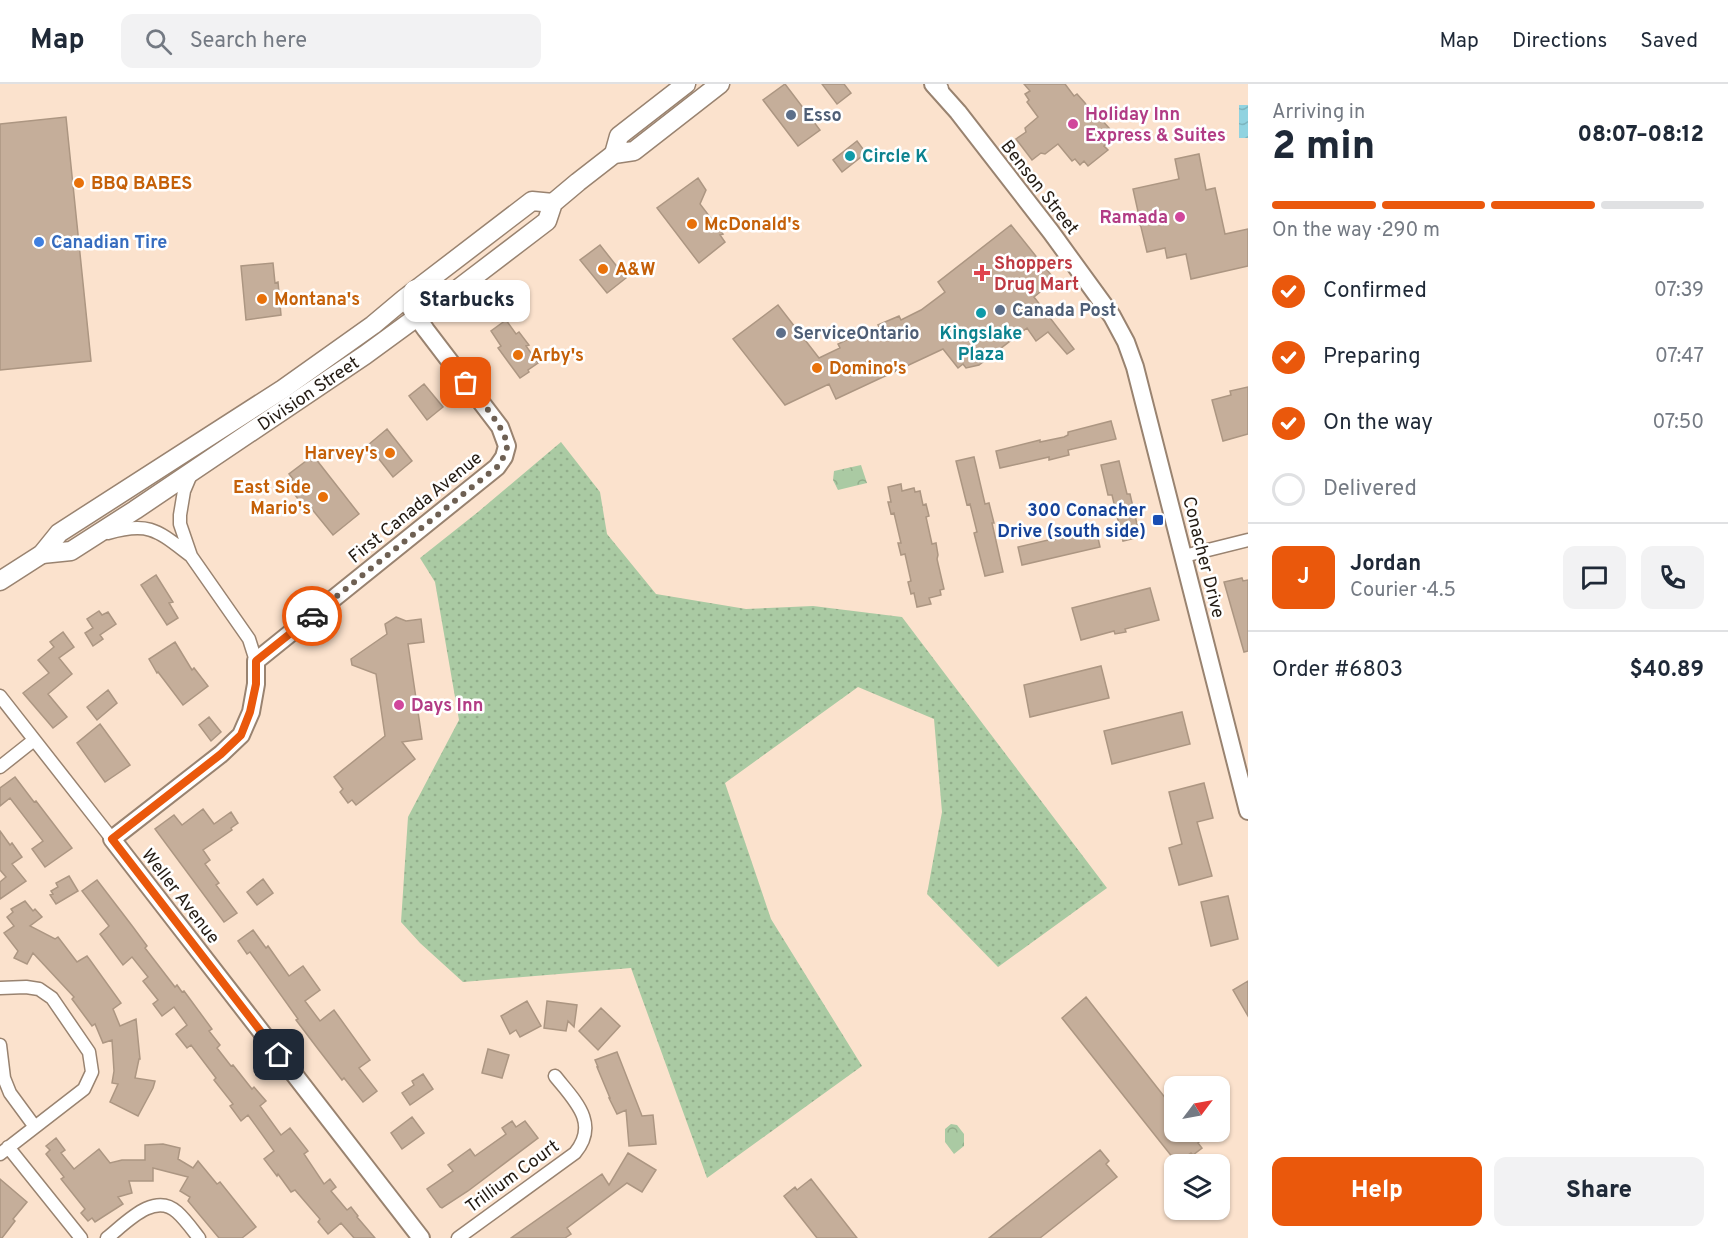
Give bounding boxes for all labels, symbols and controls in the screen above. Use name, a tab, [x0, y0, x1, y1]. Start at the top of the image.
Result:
search box	[121, 14, 541, 68]
text: Map	[30, 23, 85, 59]
icon: search	[142, 25, 175, 58]
text: Search here	[190, 28, 307, 55]
text: Map	[1439, 28, 1479, 55]
text: Directions	[1512, 28, 1607, 55]
text: Saved	[1640, 28, 1698, 55]
text: Arriving in	[1272, 100, 1365, 126]
place label: Holiday Inn Express & Suites	[1085, 104, 1226, 148]
place label: Esso	[803, 105, 842, 128]
marker: Esso	[784, 108, 798, 122]
marker: Holiday Inn Express & Suites	[1066, 117, 1080, 131]
text: 08:07–08:12	[1578, 122, 1704, 149]
text: 2 min	[1272, 124, 1375, 173]
street label: Benson Street	[995, 136, 1083, 240]
place label: Circle K	[862, 146, 928, 169]
marker: Circle K	[843, 149, 857, 163]
place label: BBQ BABES	[91, 173, 192, 196]
marker: BBQ BABES	[72, 176, 86, 190]
place label: Ramada	[1100, 207, 1168, 230]
marker: Ramada	[1173, 210, 1187, 224]
place label: McDonald's	[704, 214, 800, 237]
marker: McDonald's	[685, 217, 699, 231]
text: On the way · 290 m	[1272, 218, 1440, 244]
place label: Canadian Tire	[51, 232, 167, 255]
marker: Canadian Tire	[32, 235, 46, 249]
place label: Shoppers Drug Mart	[994, 253, 1079, 297]
place label: A&W	[615, 259, 655, 282]
marker: A&W	[596, 262, 610, 276]
marker: Shoppers Drug Mart	[975, 266, 989, 280]
icon: check	[1272, 275, 1305, 308]
text: Confirmed	[1323, 278, 1427, 305]
text: 07:39	[1654, 278, 1704, 304]
callout: Starbucks	[403, 281, 529, 323]
text: Starbucks	[419, 288, 515, 314]
place label: Montana's	[274, 289, 360, 312]
marker: Montana's	[255, 292, 269, 306]
place label: Canada Post	[1012, 300, 1116, 323]
marker: Canada Post	[993, 303, 1007, 317]
marker: Kingslake Plaza	[974, 306, 988, 320]
place label: ServiceOntario	[793, 323, 920, 346]
place label: Kingslake Plaza	[940, 323, 1022, 367]
marker: ServiceOntario	[774, 326, 788, 340]
icon: check	[1272, 341, 1305, 374]
text: Preparing	[1323, 344, 1421, 371]
text: 07:47	[1655, 344, 1704, 370]
place label: Arby's	[530, 345, 584, 368]
marker: Arby's	[511, 348, 525, 362]
street label: Division Street	[254, 352, 364, 437]
pin	[440, 357, 491, 408]
place label: Domino's	[829, 358, 907, 381]
marker: Domino's	[810, 361, 824, 375]
icon: bag	[449, 366, 482, 399]
icon: check	[1272, 407, 1305, 440]
text: On the way	[1323, 410, 1433, 437]
text: 07:50	[1652, 410, 1704, 436]
place label: Harvey's	[304, 443, 378, 466]
marker: Harvey's	[383, 446, 397, 460]
street label: First Canada Avenue	[344, 447, 487, 569]
text: Delivered	[1323, 476, 1417, 503]
place label: East Side Mario's	[233, 477, 311, 521]
marker: East Side Mario's	[316, 490, 330, 504]
street label: Conacher Drive	[1176, 494, 1229, 621]
place label: 300 Conacher Drive (south side)	[997, 500, 1146, 544]
marker: 300 Conacher Drive (south side)	[1151, 513, 1165, 527]
button: chat	[1563, 546, 1626, 609]
button: phone	[1641, 546, 1704, 609]
text: Jordan	[1350, 551, 1421, 578]
text: J	[1297, 564, 1310, 591]
text: Courier · 4.5	[1350, 578, 1456, 604]
courier	[282, 586, 342, 646]
icon: car	[296, 600, 329, 633]
text: Order #6803	[1272, 657, 1403, 684]
text: $40.89	[1629, 657, 1704, 684]
place label: Days Inn	[411, 695, 483, 718]
marker: Days Inn	[392, 698, 406, 712]
street label: Weller Avenue	[136, 845, 224, 949]
pin	[253, 1029, 304, 1080]
icon: home	[262, 1038, 295, 1071]
north arrow	[1164, 1076, 1230, 1142]
map controls	[1164, 1076, 1230, 1220]
street label: Trillium Court	[462, 1136, 564, 1219]
button: layers	[1164, 1154, 1230, 1220]
button: Help	[1272, 1157, 1482, 1226]
button: Share	[1494, 1157, 1704, 1226]

